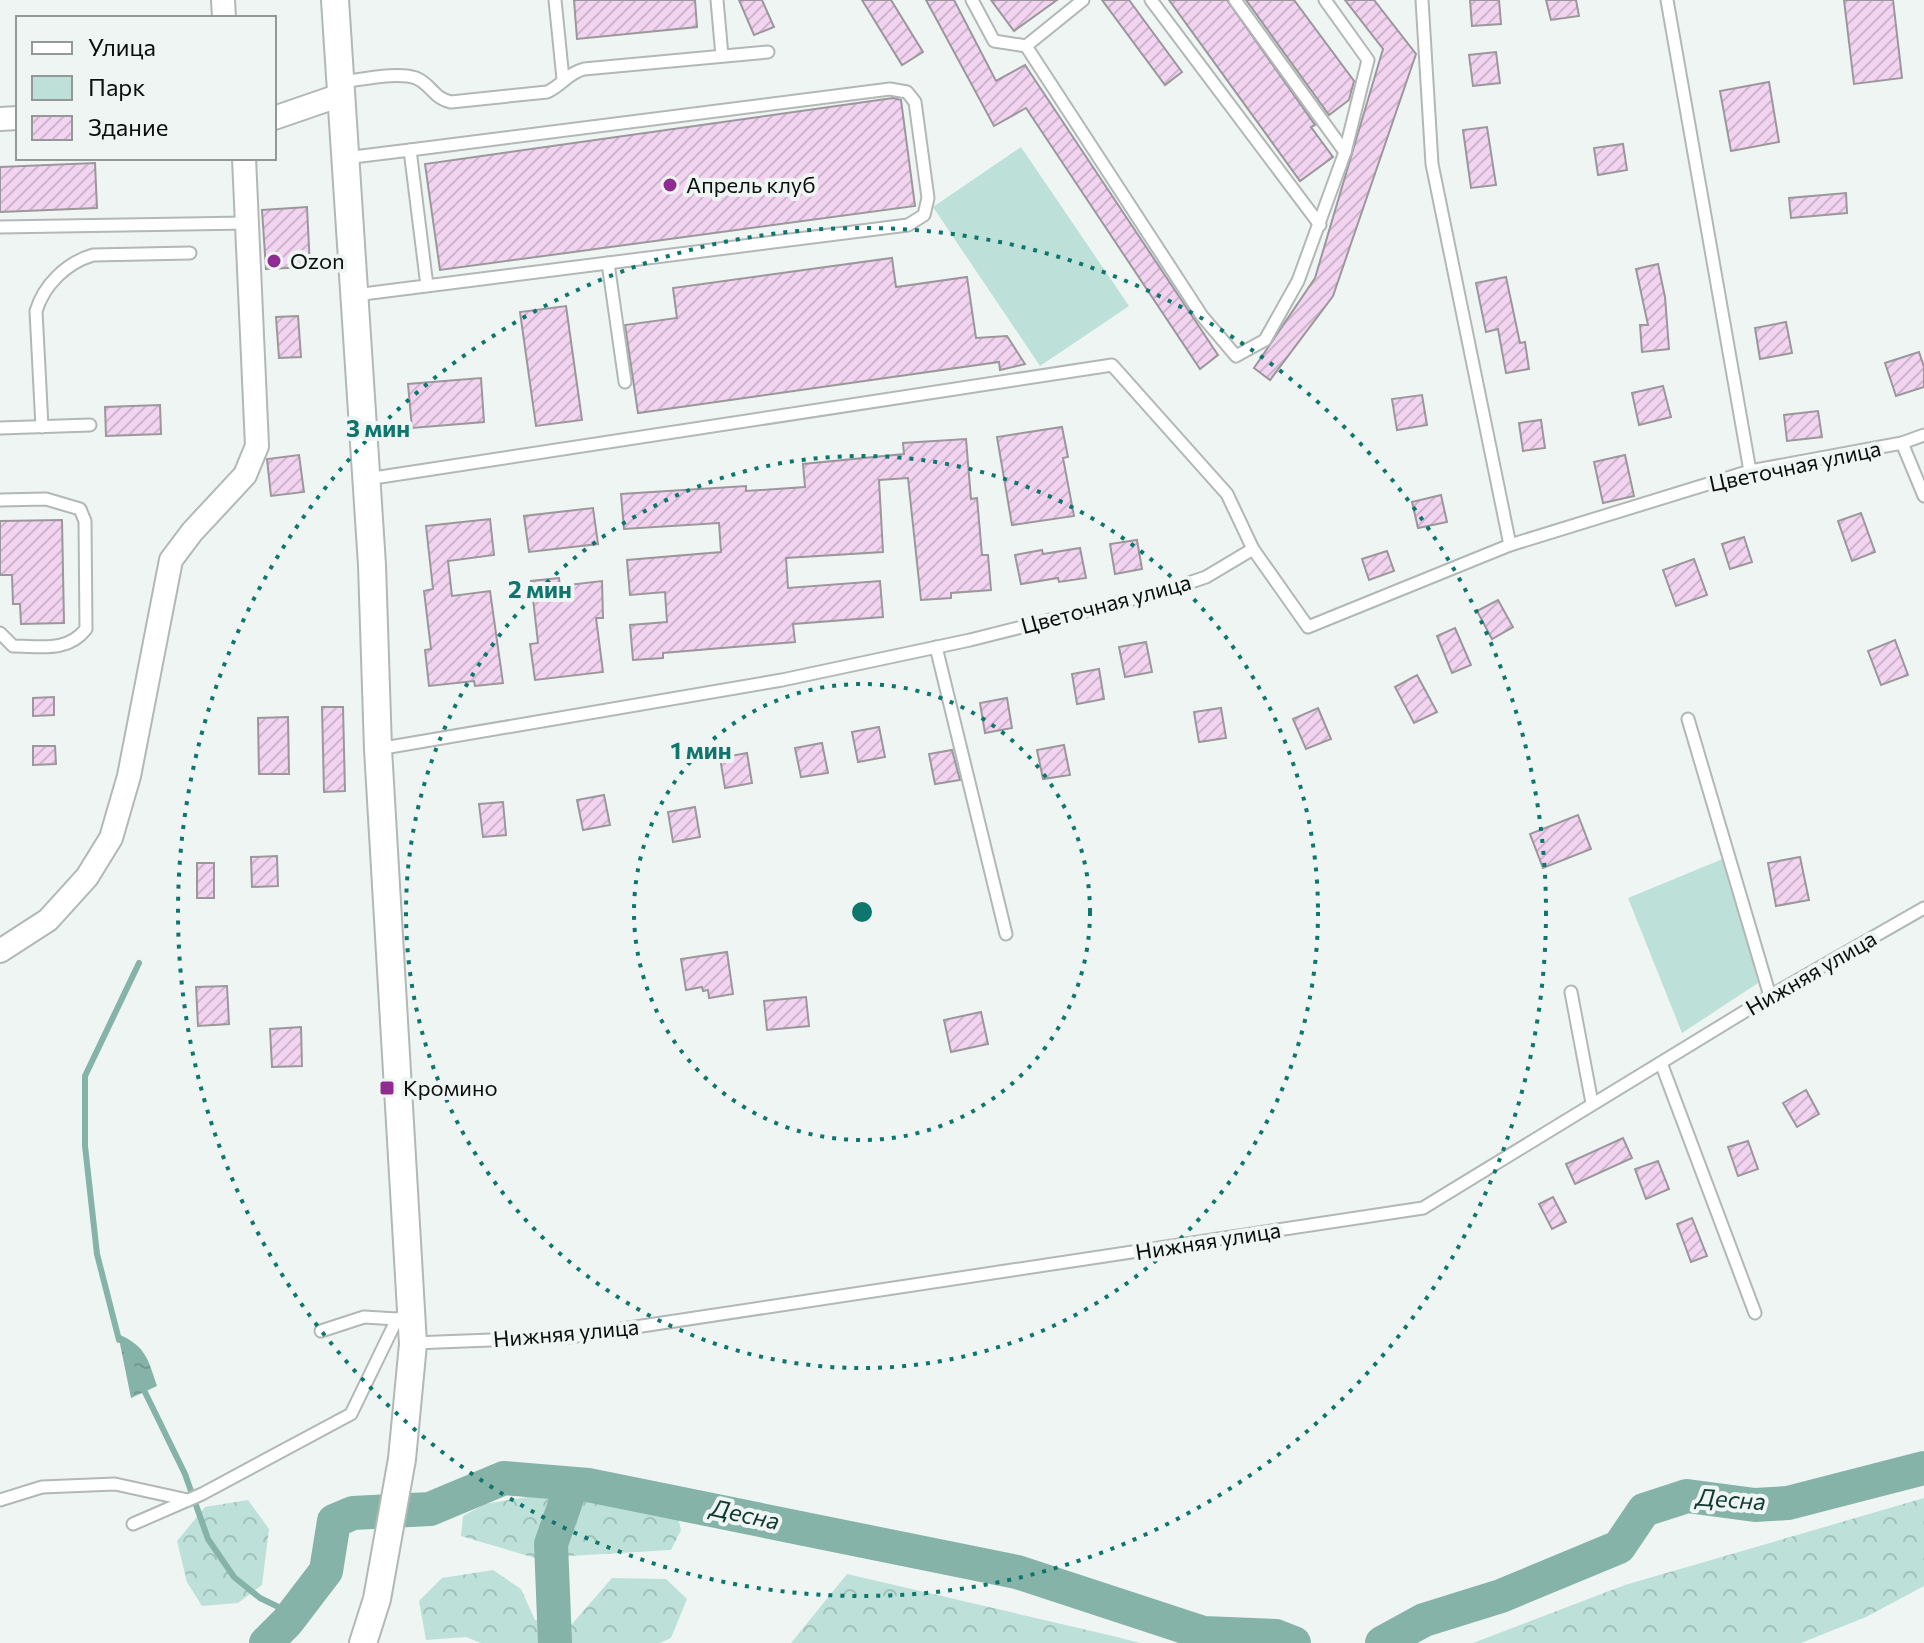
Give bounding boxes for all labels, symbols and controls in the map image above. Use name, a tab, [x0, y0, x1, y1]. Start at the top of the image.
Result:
legend	[16, 16, 276, 160]
text: Улица	[88, 32, 156, 61]
text: Парк	[88, 72, 145, 101]
text: Здание	[88, 112, 168, 141]
place label: Апрель клуб	[686, 171, 816, 198]
marker: Апрель клуб	[661, 176, 679, 194]
place label: Ozon	[290, 247, 345, 274]
marker: Ozon	[265, 252, 283, 270]
text: 3 мин	[346, 413, 410, 442]
street label: Цветочная улица	[1706, 434, 1883, 497]
street label: Цветочная улица	[1018, 568, 1194, 639]
text: 2 мин	[508, 574, 572, 603]
text: 1 мин	[670, 735, 732, 764]
centre of rings	[848, 898, 876, 926]
street label: Нижняя улица	[1741, 924, 1881, 1021]
place label: Кромино	[403, 1074, 498, 1101]
marker: Кромино	[378, 1079, 396, 1097]
street label: Нижняя улица	[1133, 1216, 1282, 1265]
street label: Нижняя улица	[492, 1313, 640, 1352]
water label: Десна	[1693, 1481, 1767, 1515]
water label: Десна	[706, 1492, 782, 1535]

